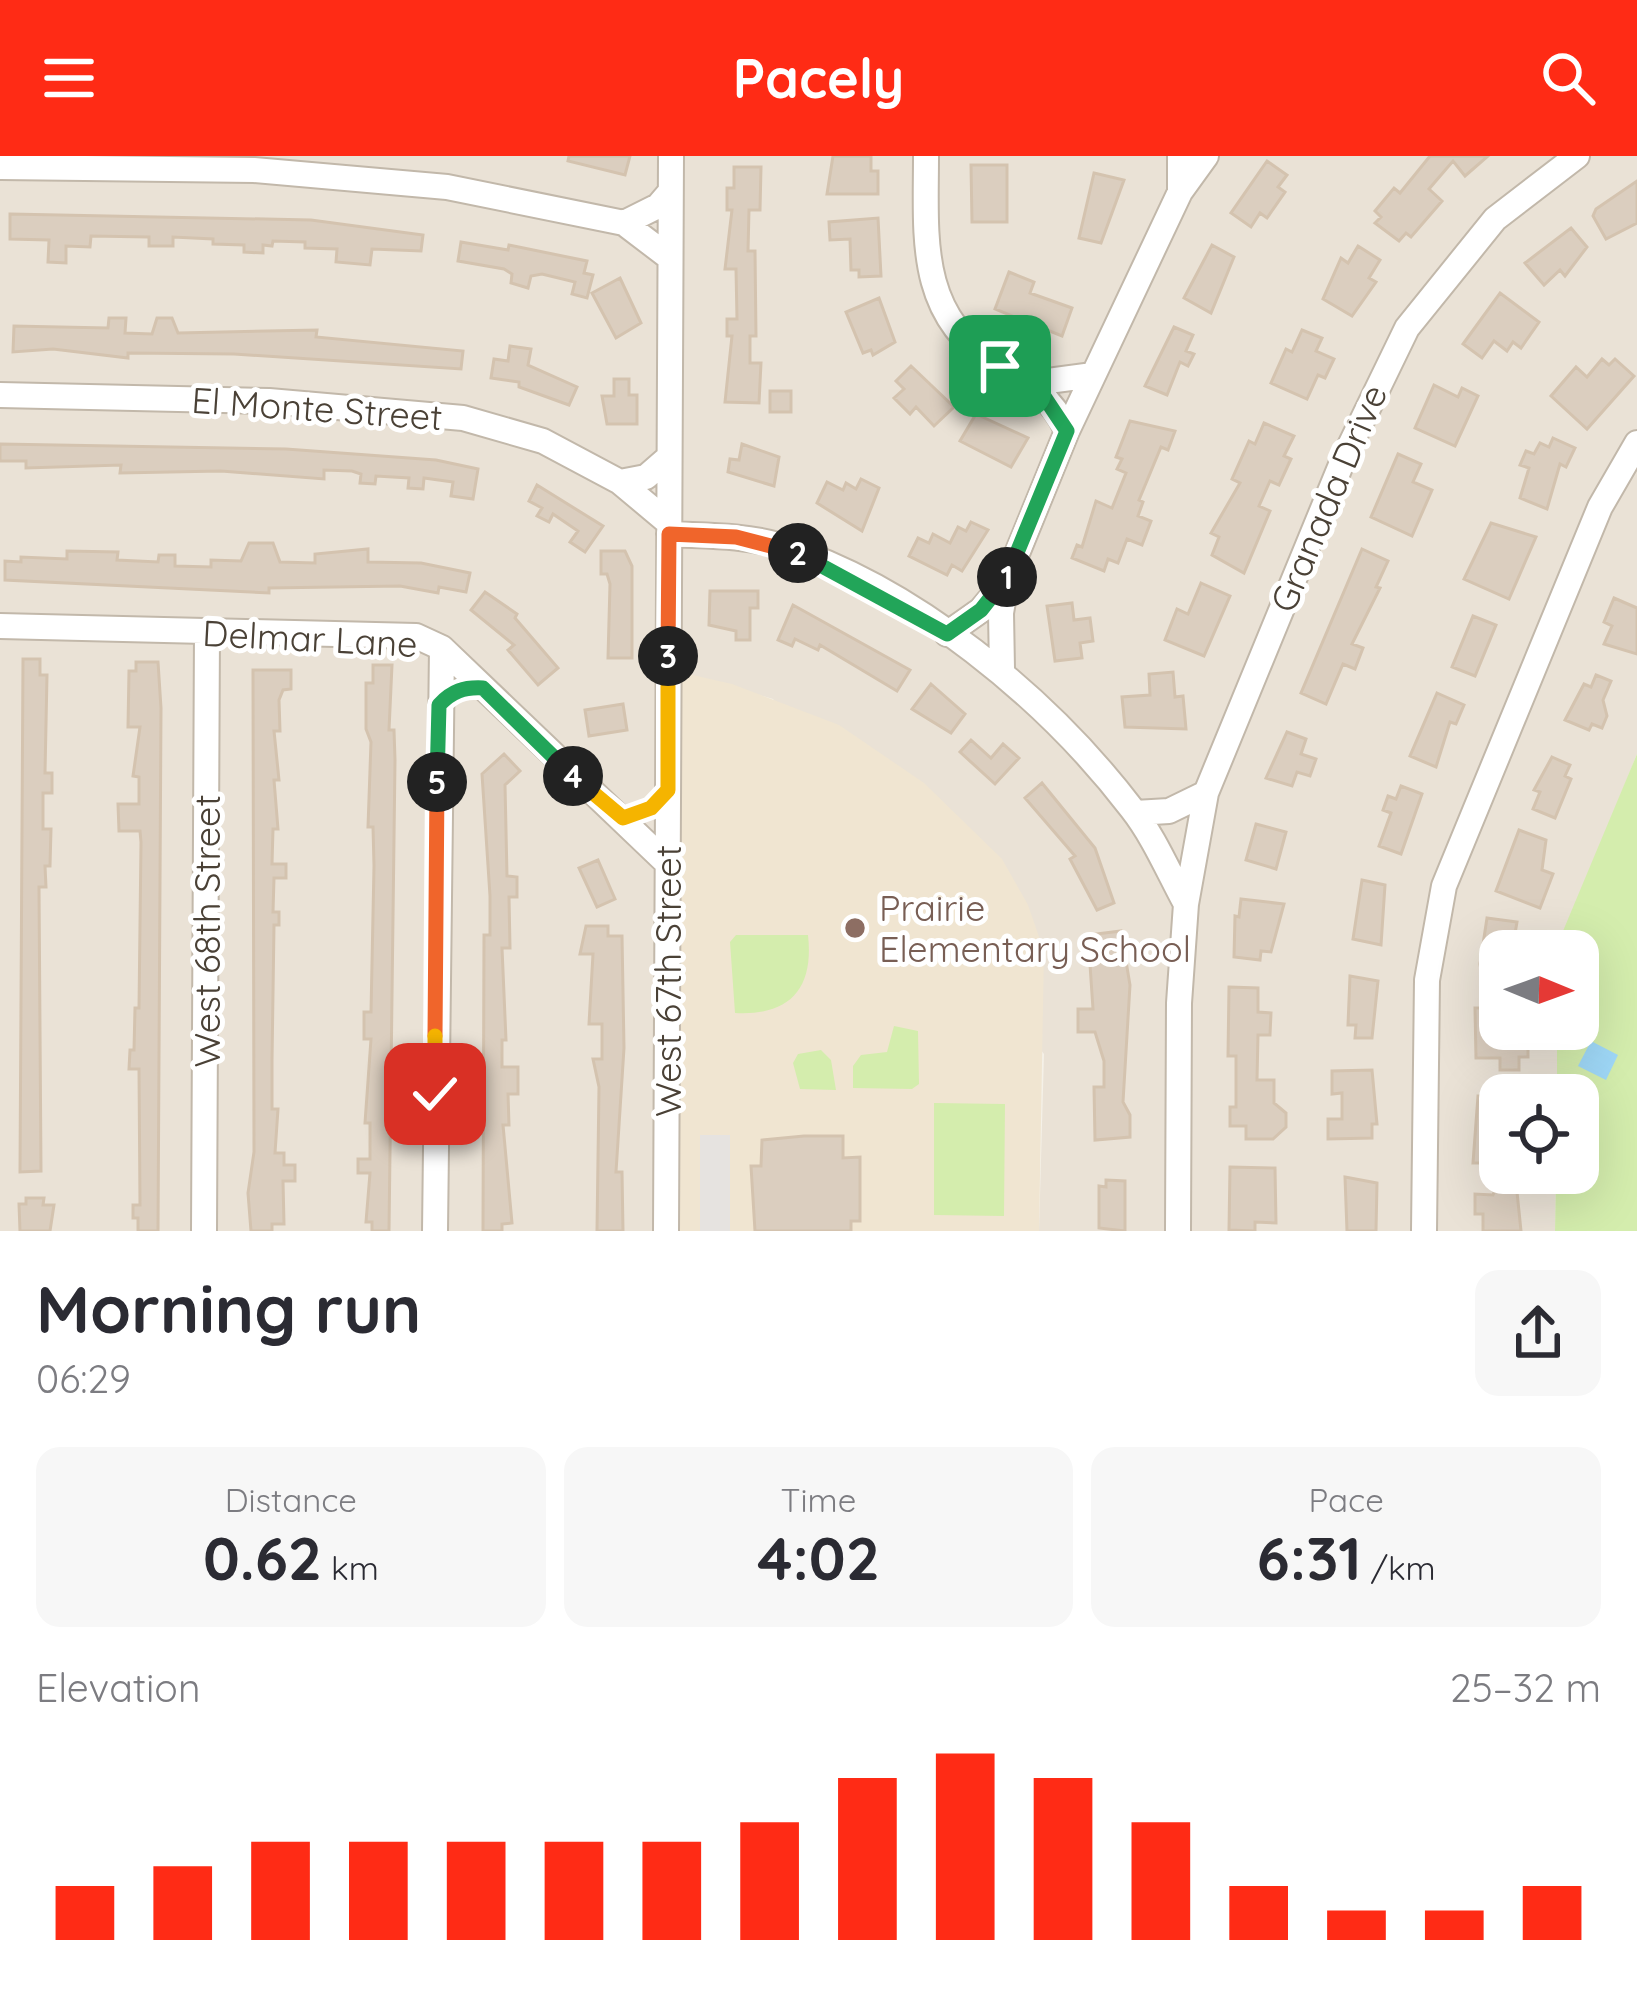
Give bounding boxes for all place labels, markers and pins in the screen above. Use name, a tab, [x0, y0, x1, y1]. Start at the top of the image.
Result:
pin	[949, 315, 1051, 417]
pin: 2	[768, 523, 828, 583]
pin: 1	[977, 547, 1037, 607]
pin: 3	[638, 626, 698, 686]
pin: 4	[543, 746, 603, 806]
pin: 5	[407, 752, 467, 812]
place label: Prairie Elementary School	[879, 885, 1191, 971]
marker: Prairie Elementary School	[842, 915, 868, 941]
pin	[384, 1043, 486, 1145]

